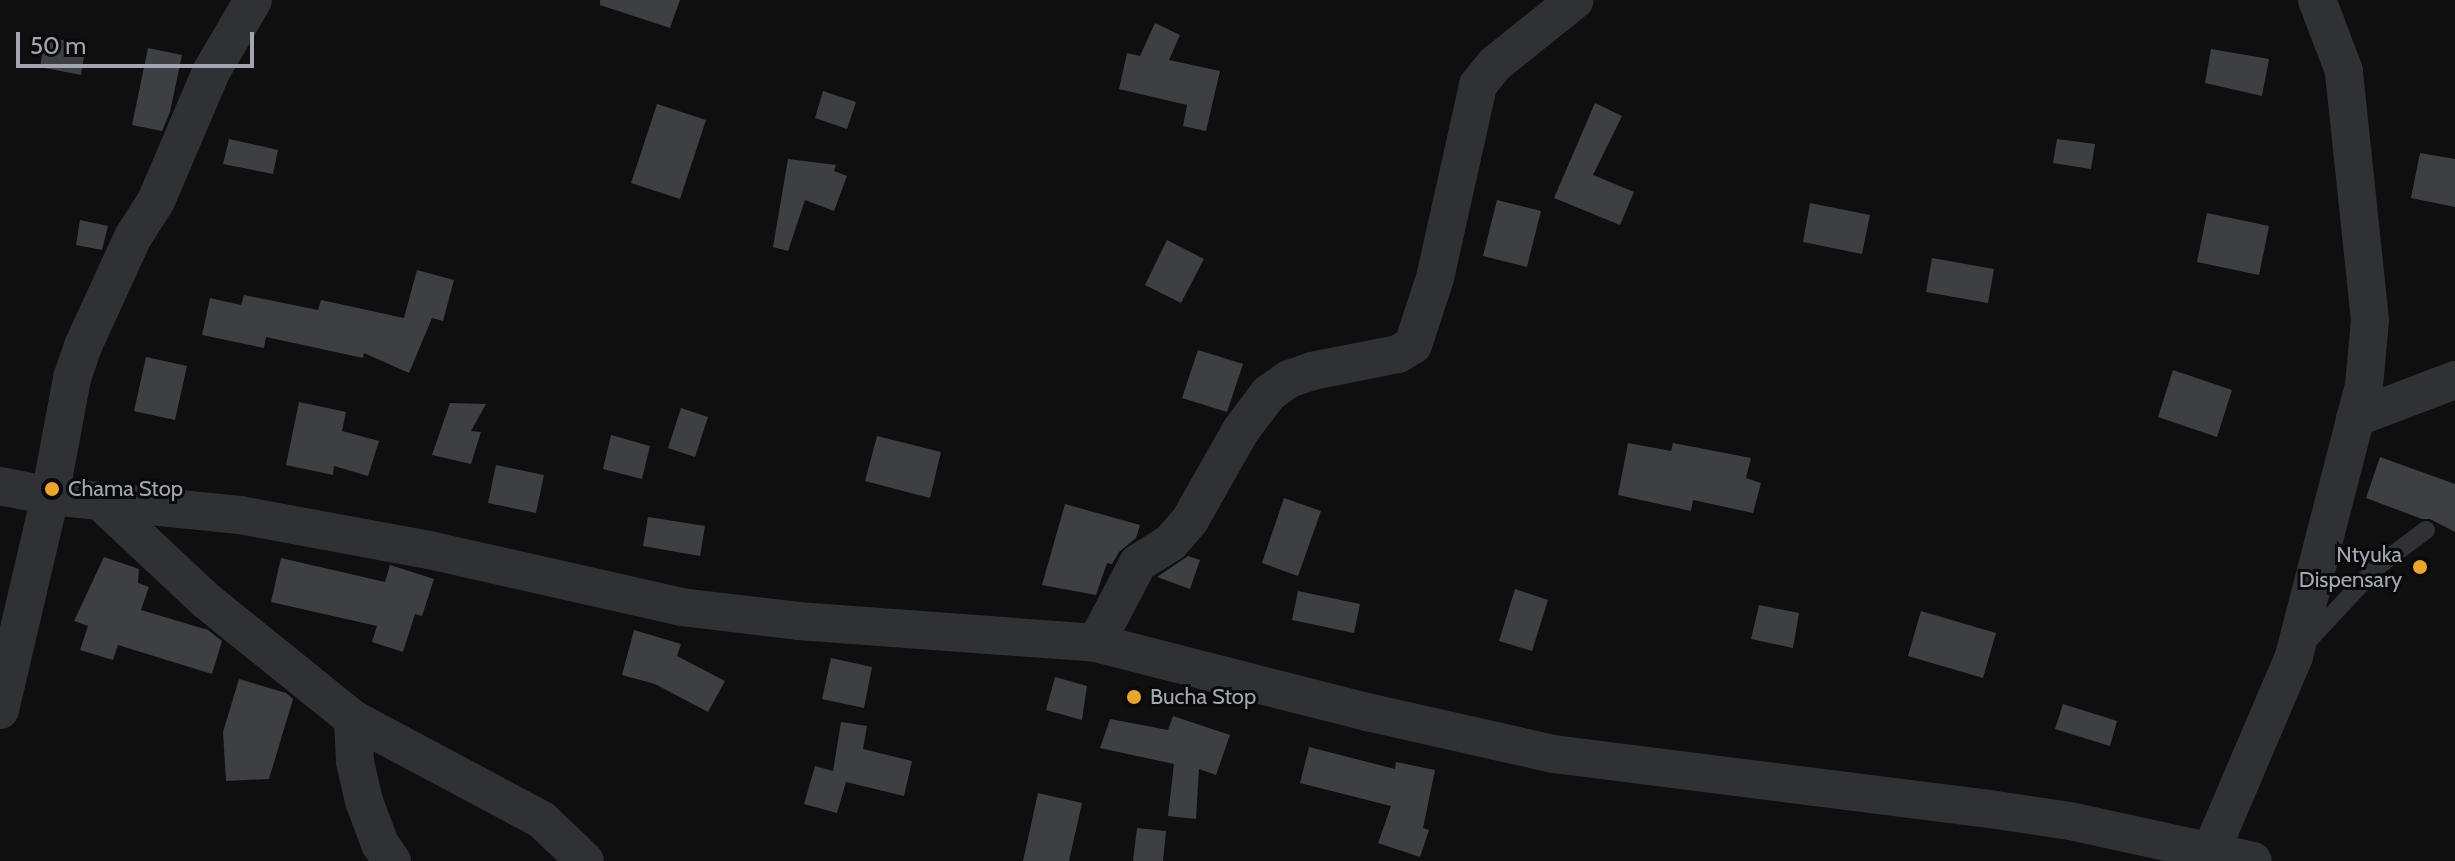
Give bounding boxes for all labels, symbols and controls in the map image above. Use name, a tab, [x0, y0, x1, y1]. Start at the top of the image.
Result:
scale bar	[20, 16, 258, 66]
text: 50 m	[30, 31, 86, 60]
place label: Chama Stop	[68, 476, 183, 502]
marker: Chama Stop	[43, 480, 61, 498]
place label: Ntyuka Dispensary	[2299, 541, 2402, 592]
marker: Ntyuka Dispensary	[2409, 556, 2431, 578]
place label: Bucha Stop	[1150, 684, 1256, 710]
marker: Bucha Stop	[1125, 688, 1143, 706]

